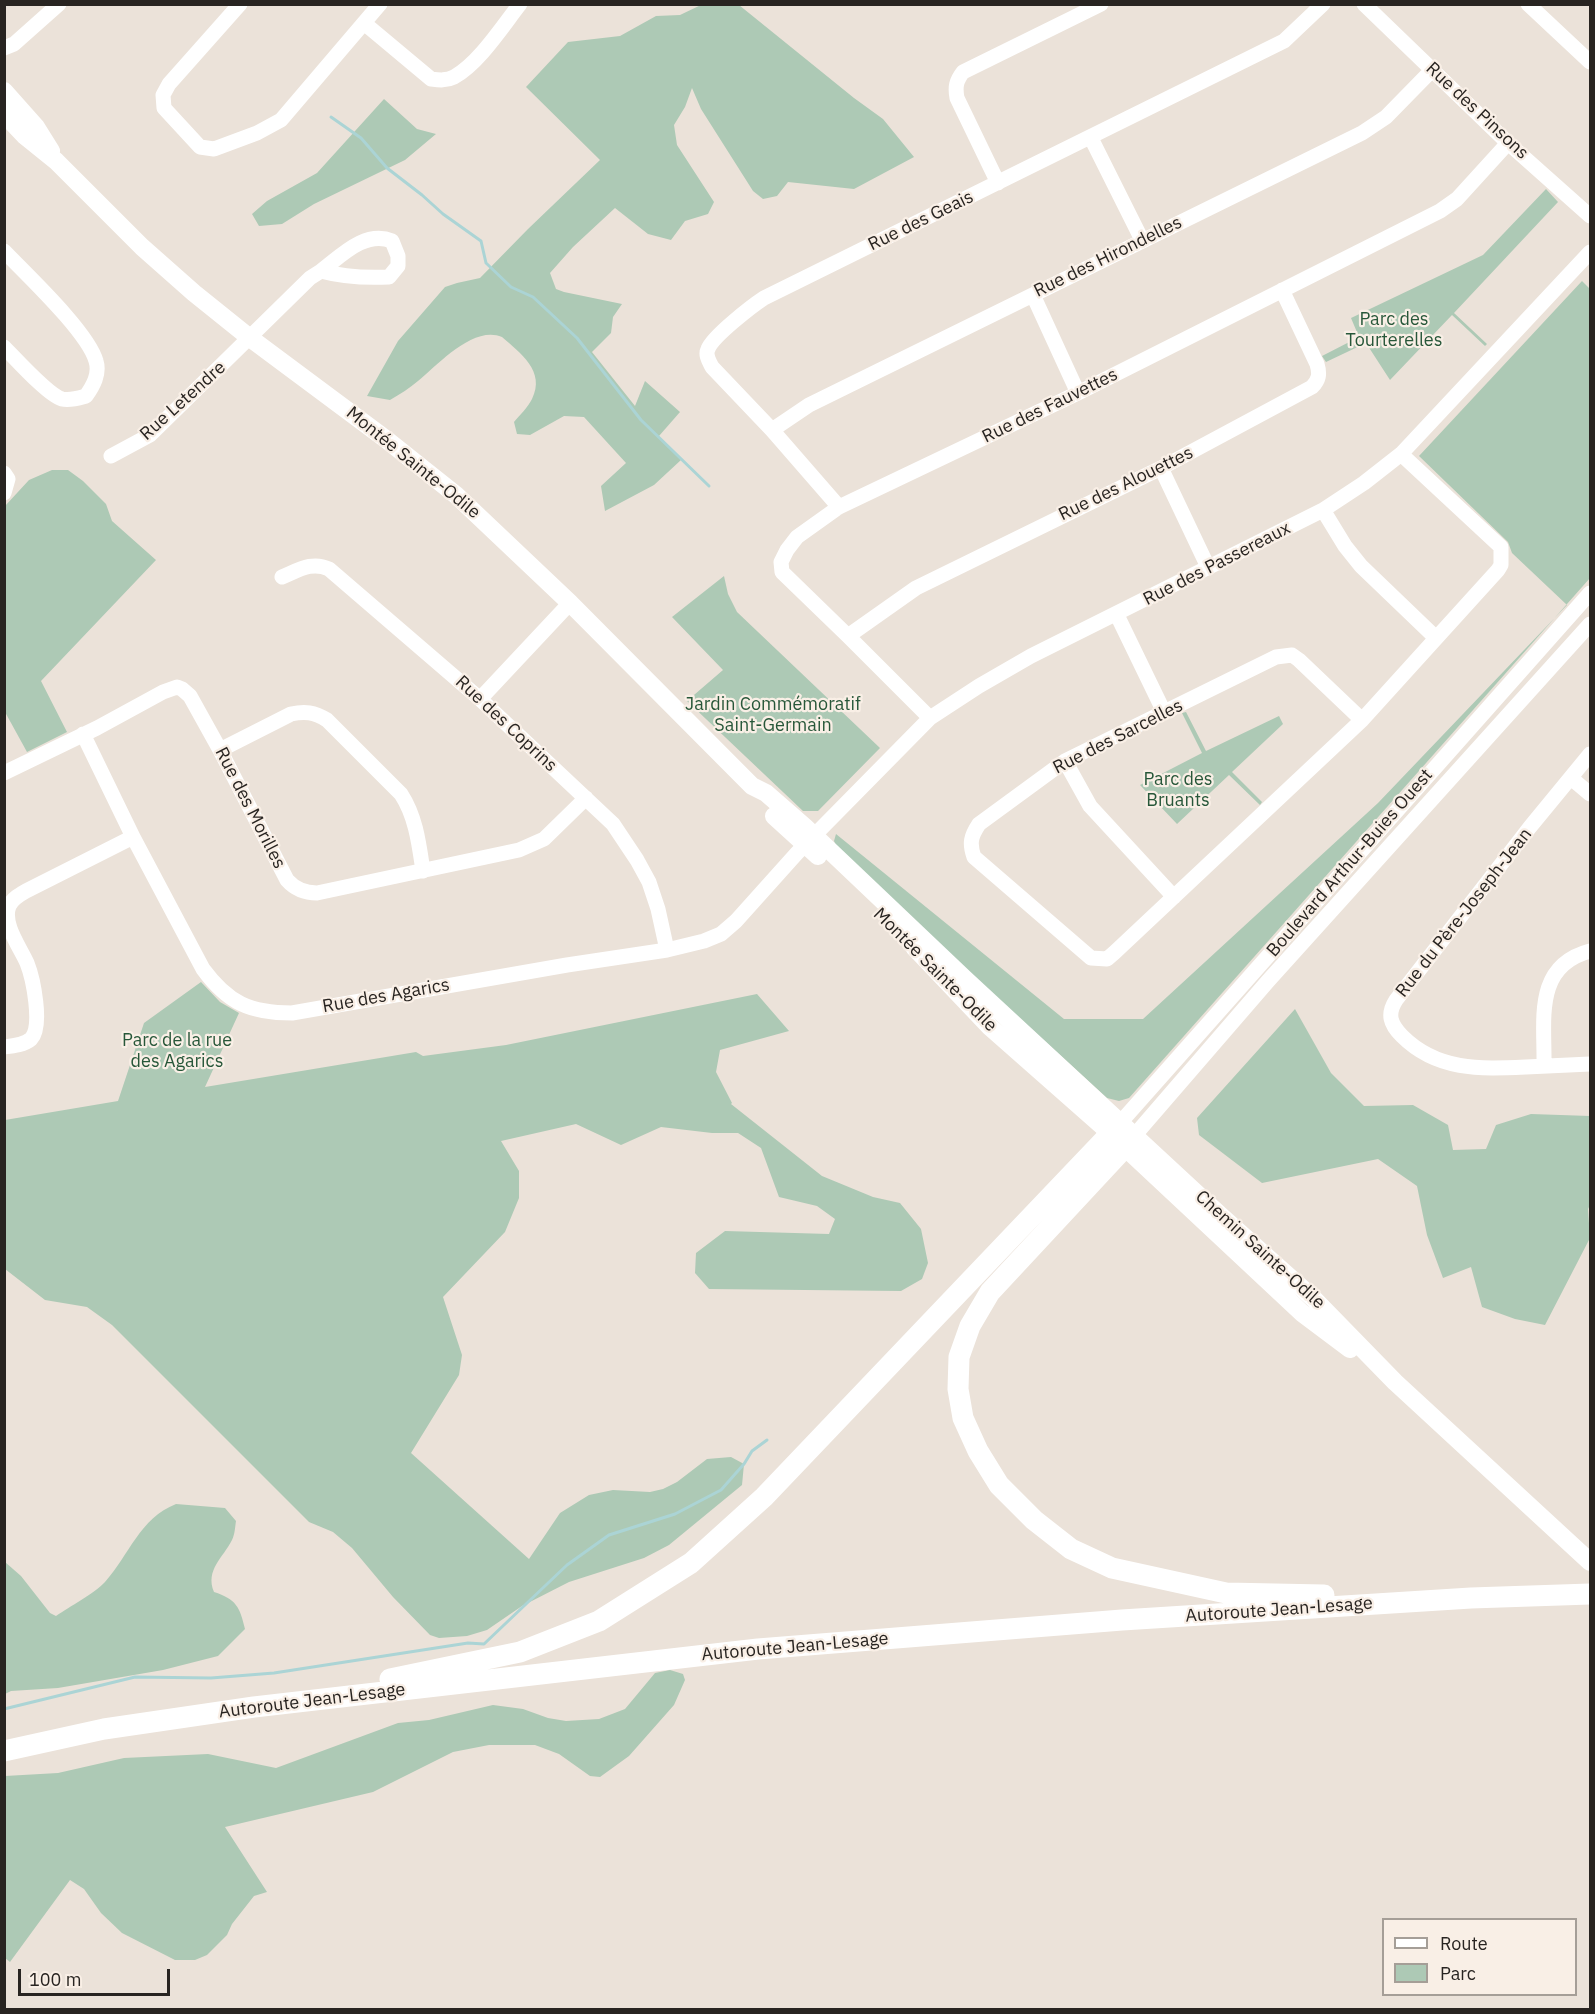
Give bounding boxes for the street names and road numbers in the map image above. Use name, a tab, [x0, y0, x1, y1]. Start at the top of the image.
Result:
street label: Rue des Pinsons	[1421, 58, 1533, 164]
street label: Rue des Geais	[865, 186, 977, 256]
street label: Rue des Hirondelles	[1030, 212, 1186, 302]
street label: Rue Letendre	[136, 357, 230, 445]
street label: Rue des Fauvettes	[979, 364, 1121, 448]
street label: Montée Sainte-Odile	[342, 402, 484, 524]
street label: Rue des Alouettes	[1055, 442, 1197, 526]
street label: Rue des Passereaux	[1140, 518, 1294, 610]
street label: Rue des Coprins	[451, 671, 561, 777]
street label: Rue des Sarcelles	[1049, 695, 1187, 779]
street label: Rue des Morilles	[210, 744, 290, 872]
street label: Boulevard Arthur-Buies Ouest	[1263, 765, 1437, 961]
street label: Rue du Père-Joseph-Jean	[1391, 824, 1537, 1002]
street label: Montée Sainte-Odile	[869, 904, 1001, 1036]
street label: Rue des Agarics	[321, 974, 451, 1018]
street label: Chemin Sainte-Odile	[1191, 1186, 1329, 1314]
street label: Autoroute Jean-Lesage	[1185, 1593, 1373, 1627]
street label: Autoroute Jean-Lesage	[701, 1628, 889, 1666]
street label: Autoroute Jean-Lesage	[218, 1679, 406, 1723]

